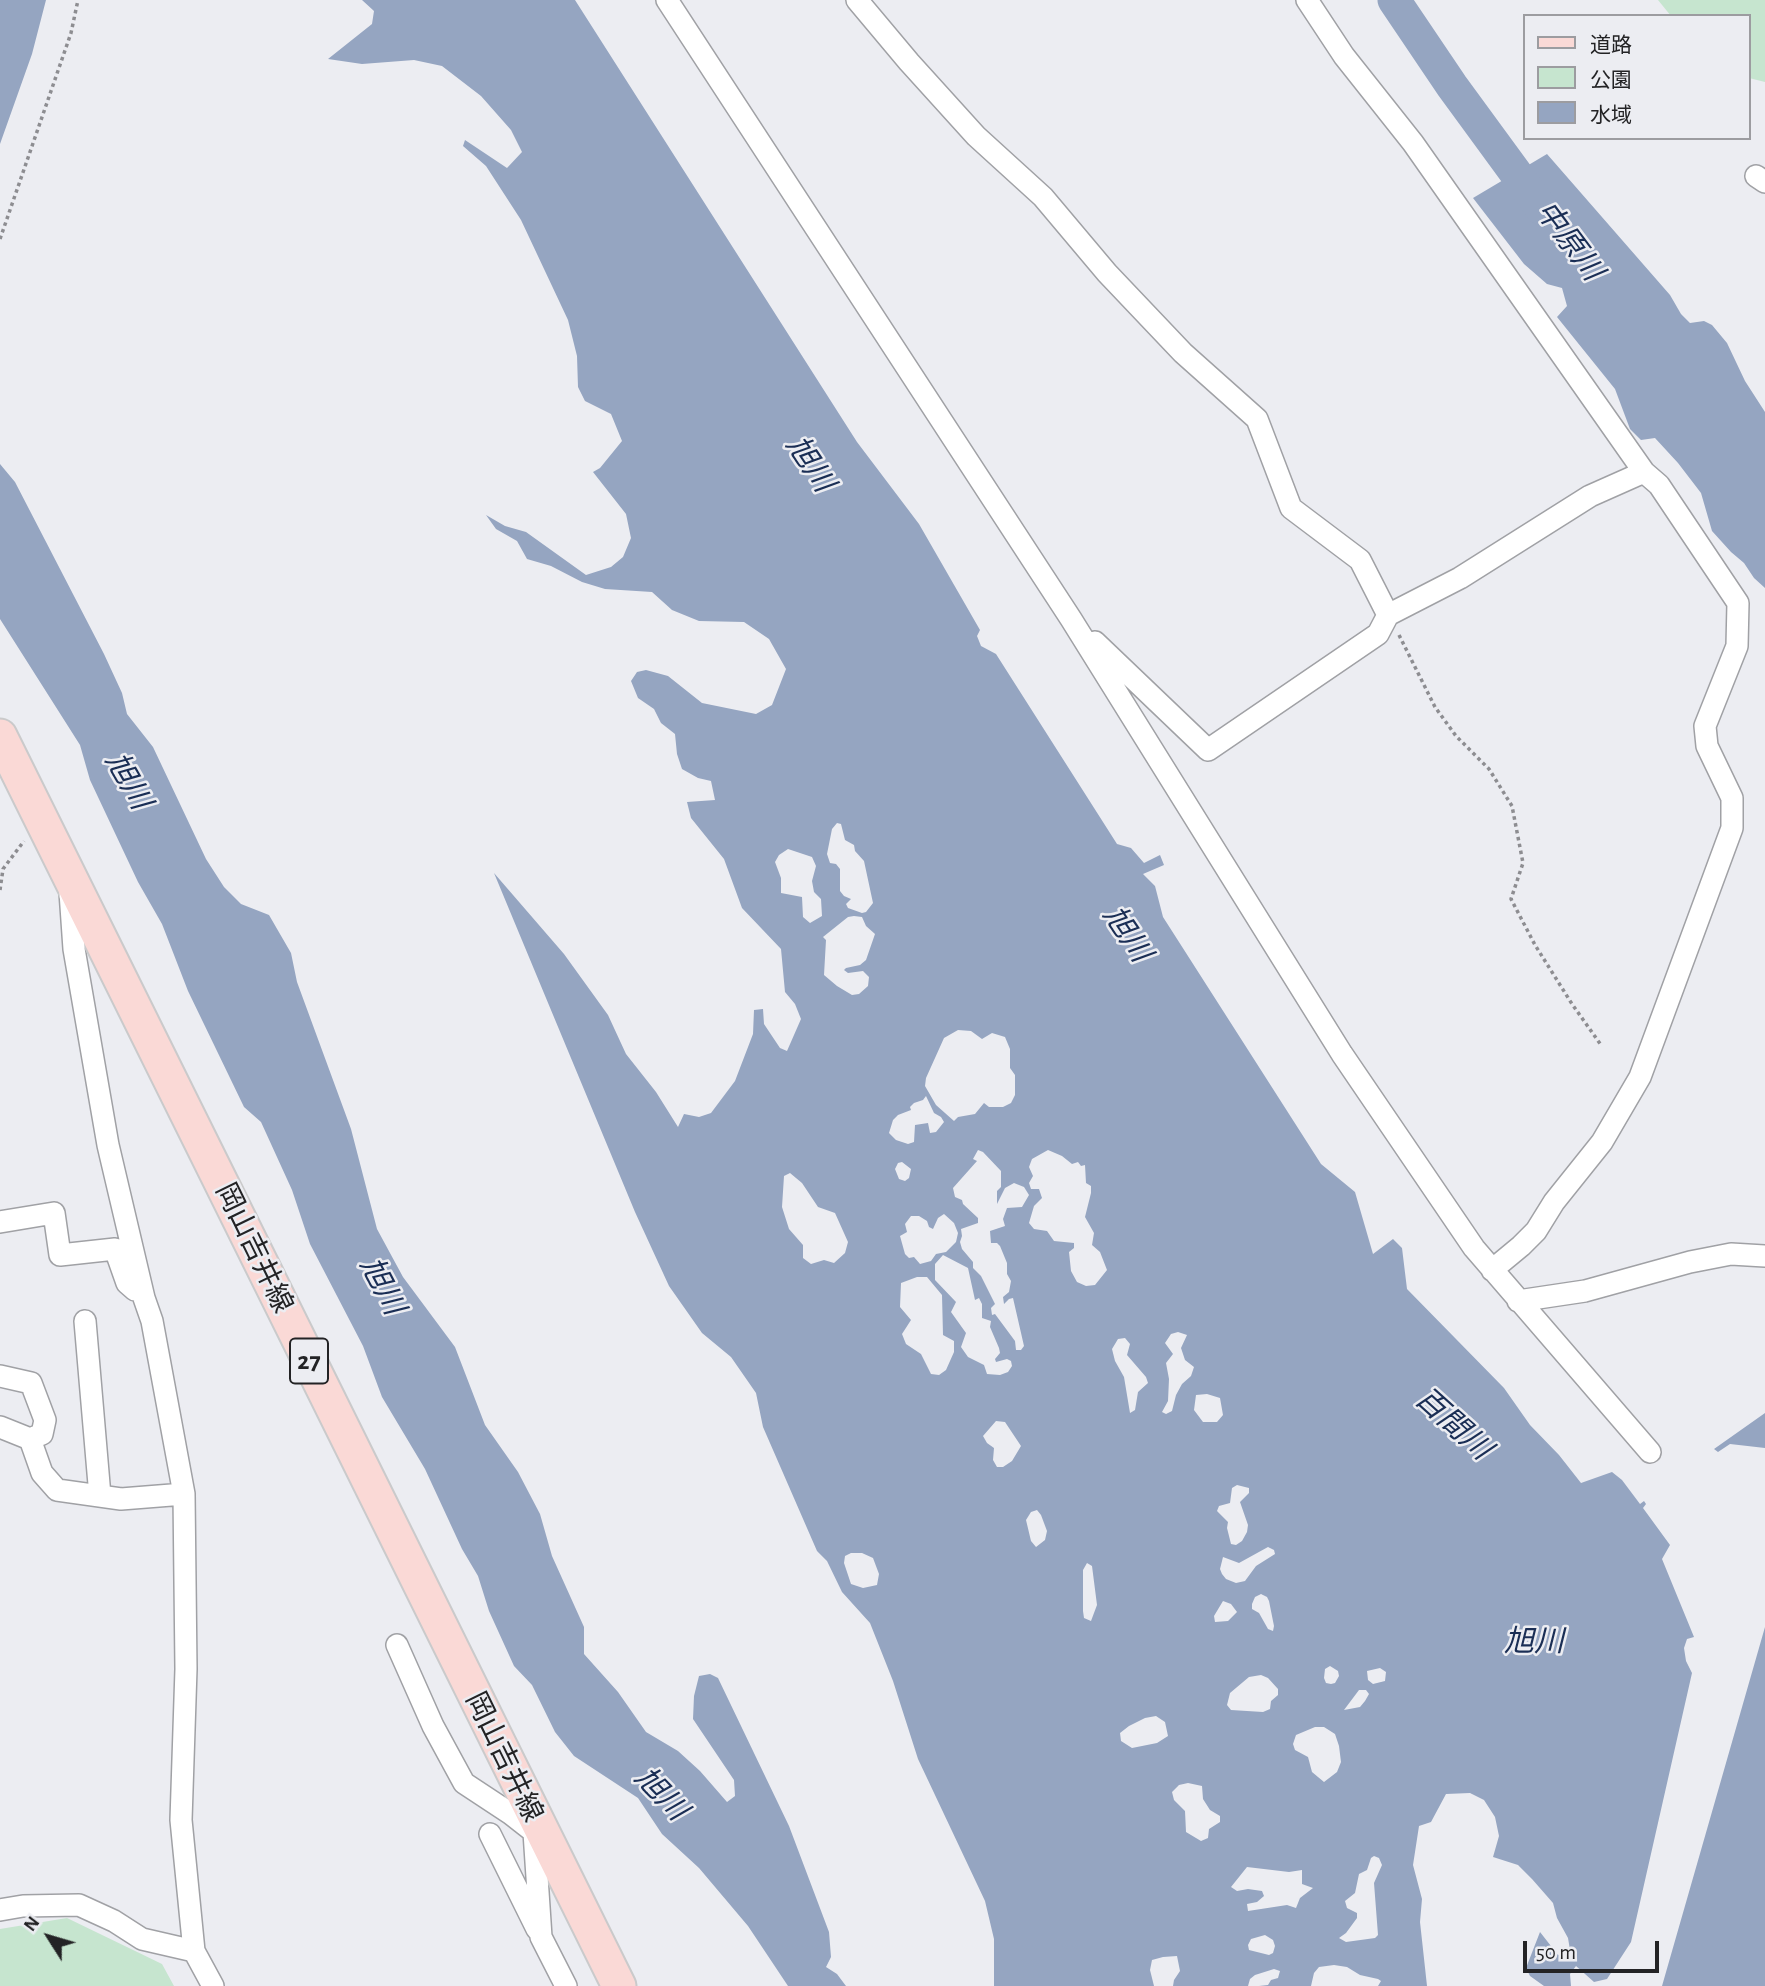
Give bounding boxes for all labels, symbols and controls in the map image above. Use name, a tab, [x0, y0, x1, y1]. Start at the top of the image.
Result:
legend	[1524, 14, 1751, 140]
text: 道路	[1590, 35, 1632, 56]
text: 公園	[1590, 70, 1632, 91]
text: 水域	[1590, 105, 1632, 126]
water label: 中原川	[1528, 194, 1610, 288]
water label: 旭川	[778, 429, 842, 499]
water label: 旭川	[97, 746, 159, 816]
water label: 旭川	[1095, 899, 1159, 969]
street label: 岡山吉井線	[208, 1178, 300, 1318]
water label: 旭川	[352, 1251, 412, 1321]
road number: 27	[290, 1338, 328, 1384]
water label: 百間川	[1408, 1381, 1498, 1467]
water label: 旭川	[1504, 1624, 1564, 1660]
street label: 岡山吉井線	[458, 1687, 550, 1827]
water label: 旭川	[627, 1760, 695, 1828]
north arrow	[14, 1902, 84, 1972]
text: N	[20, 1913, 43, 1935]
scale bar	[1527, 1926, 1664, 1970]
text: 50 m	[1536, 1942, 1576, 1963]

